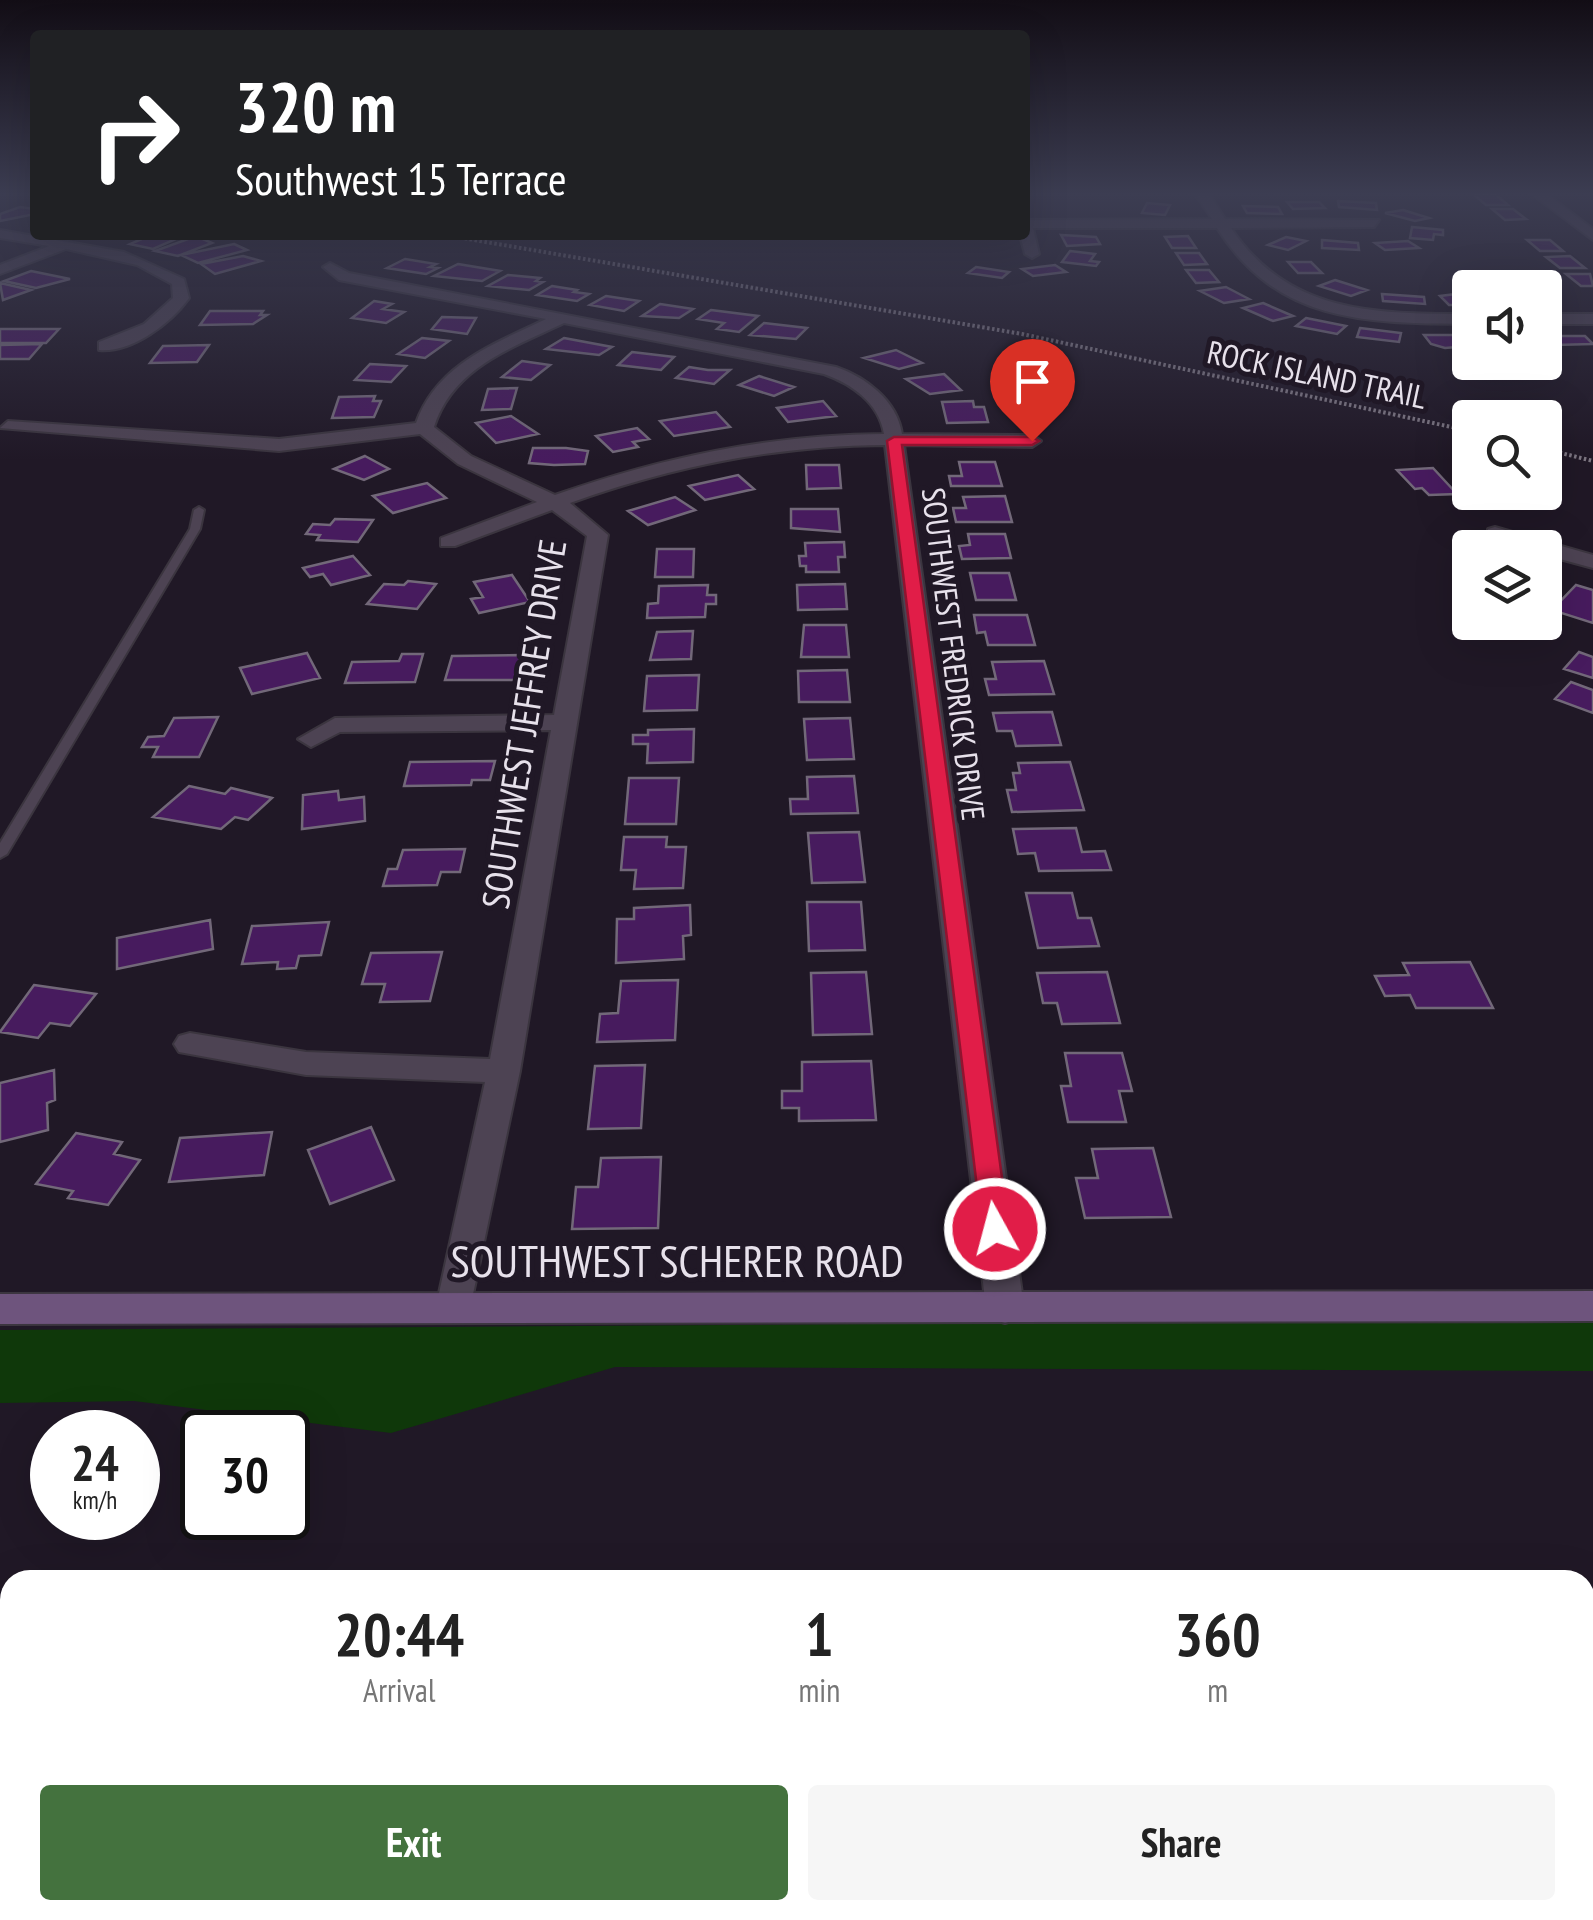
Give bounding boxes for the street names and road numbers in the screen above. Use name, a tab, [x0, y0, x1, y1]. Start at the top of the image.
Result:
street label: ROCK ISLAND TRAIL	[1204, 330, 1430, 418]
street label: SOUTHWEST FREDRICK DRIVE	[913, 485, 995, 823]
street label: SOUTHWEST JEFFREY DRIVE	[470, 536, 576, 912]
street label: SOUTHWEST SCHERER ROAD	[450, 1231, 904, 1289]

